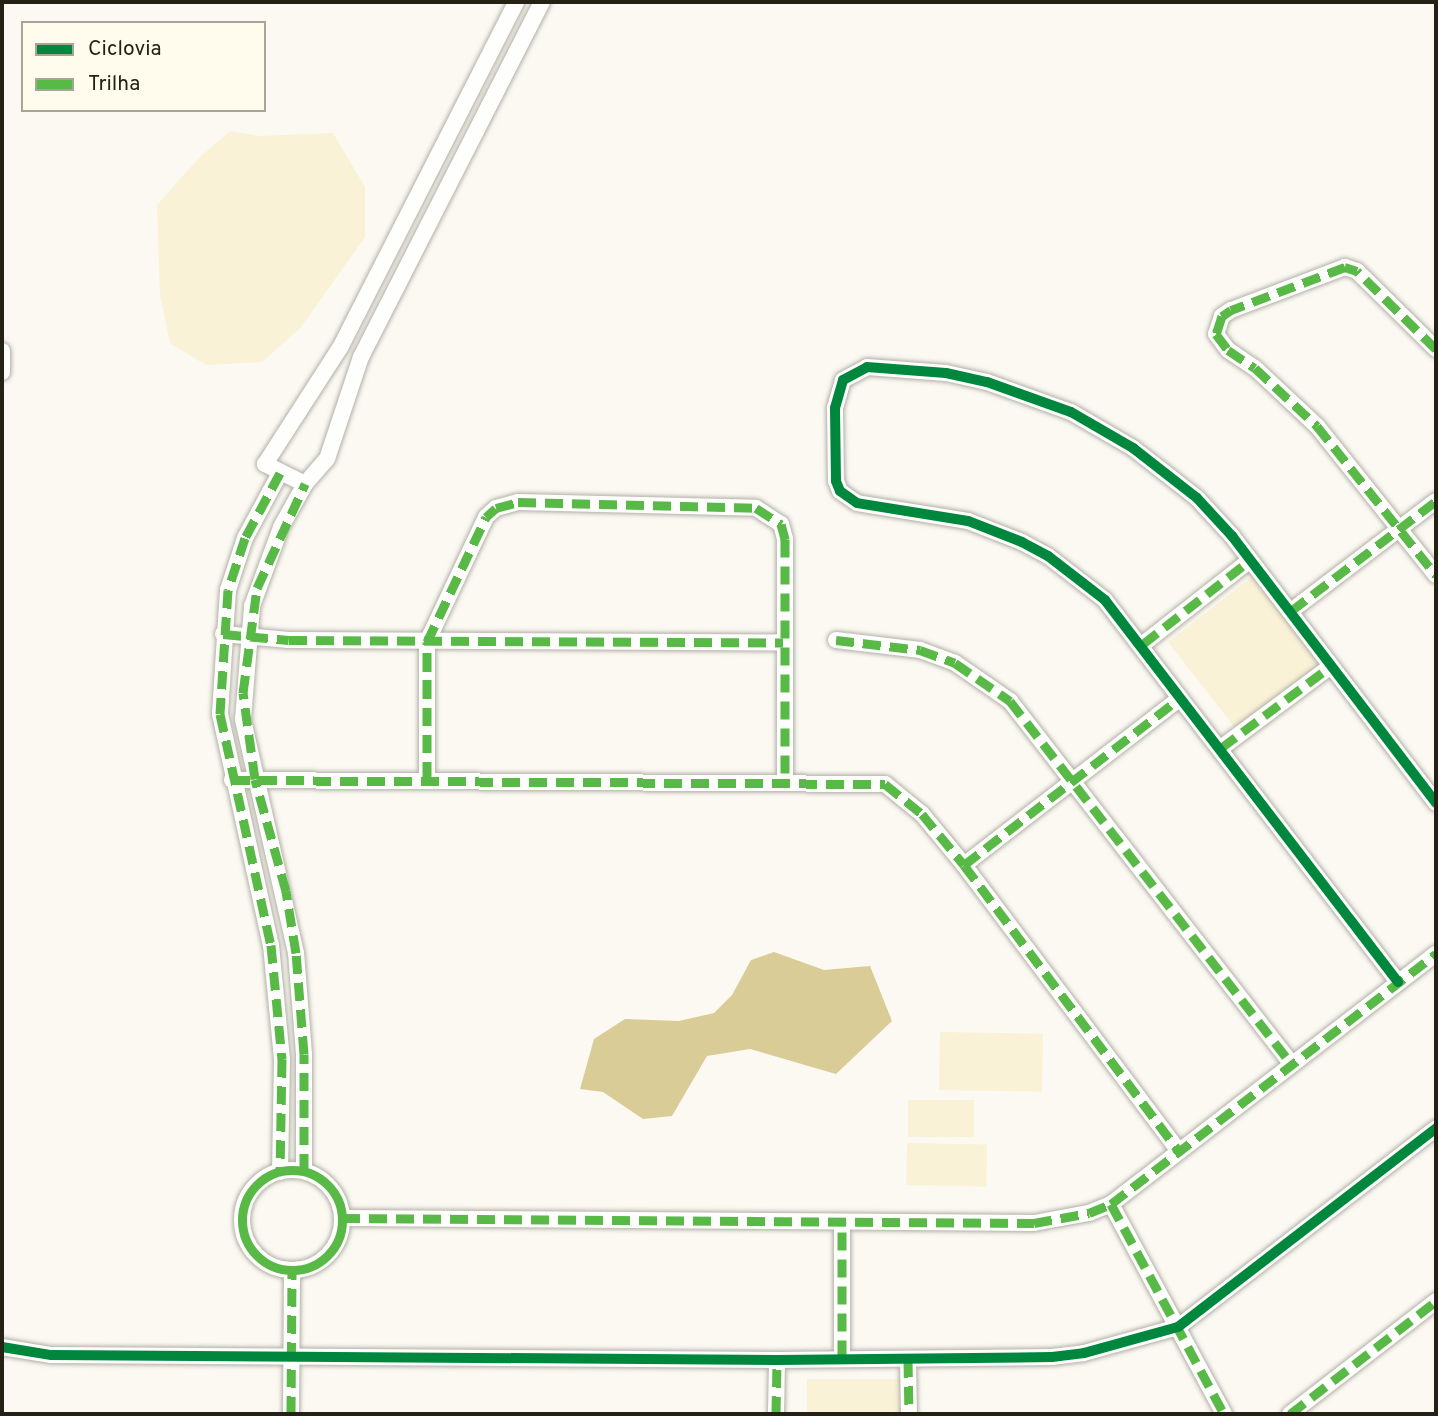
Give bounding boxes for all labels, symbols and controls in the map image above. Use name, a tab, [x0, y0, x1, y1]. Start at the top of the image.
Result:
legend	[21, 21, 266, 112]
text: Ciclovia	[88, 36, 162, 63]
text: Trilha	[88, 71, 140, 98]

